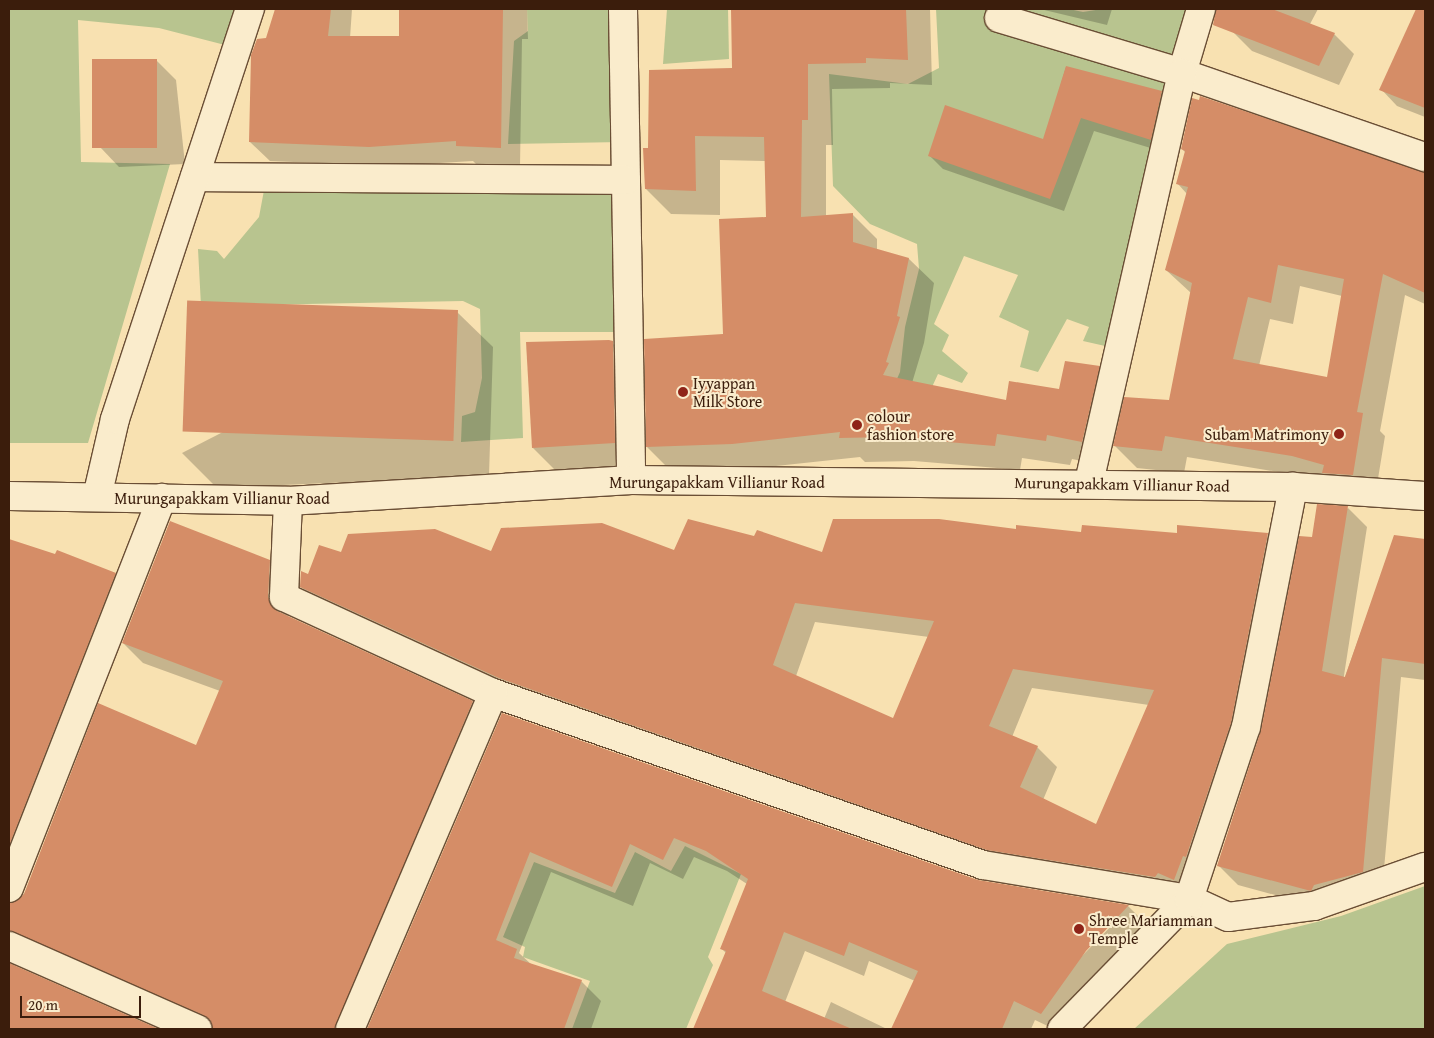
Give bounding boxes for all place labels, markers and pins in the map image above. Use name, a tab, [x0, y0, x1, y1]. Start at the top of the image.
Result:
place label: Iyyappan Milk Store	[693, 373, 762, 411]
marker: Iyyappan Milk Store	[677, 386, 689, 398]
place label: colour fashion store	[867, 406, 954, 444]
marker: colour fashion store	[851, 419, 863, 431]
place label: Subam Matrimony	[1204, 424, 1329, 444]
marker: Subam Matrimony	[1333, 428, 1345, 440]
place label: Shree Mariamman Temple	[1089, 910, 1213, 948]
marker: Shree Mariamman Temple	[1073, 923, 1085, 935]

